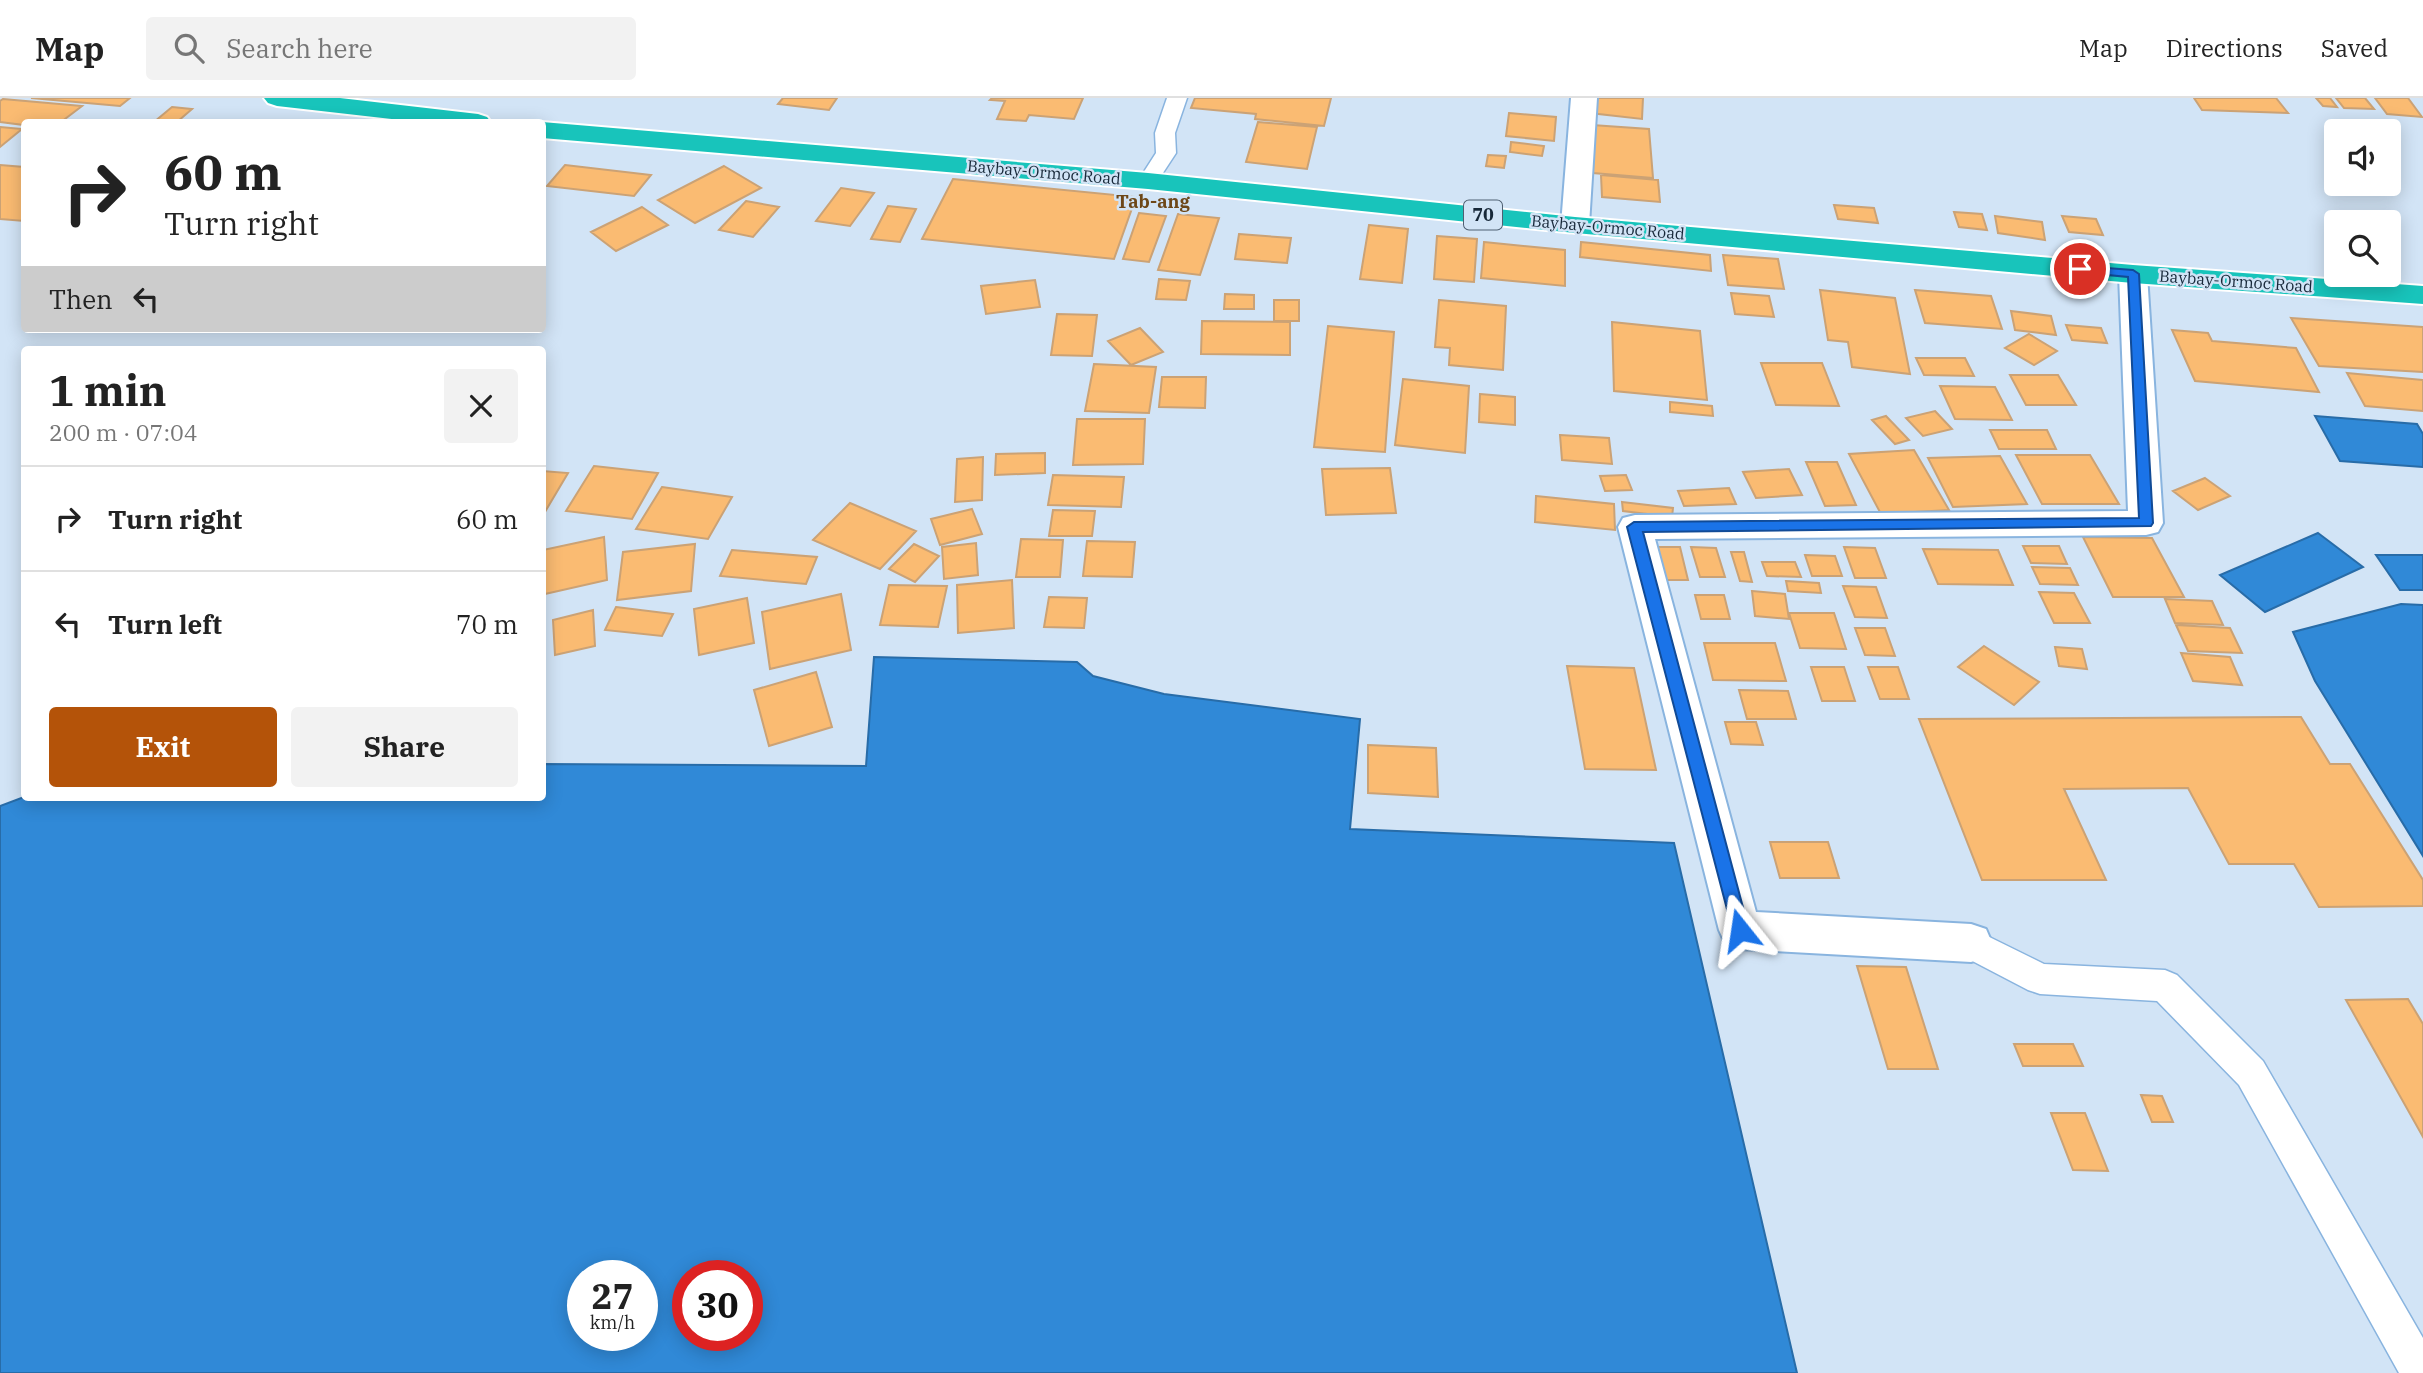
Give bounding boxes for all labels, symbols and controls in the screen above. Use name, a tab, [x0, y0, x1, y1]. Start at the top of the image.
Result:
search box	[146, 17, 636, 80]
text: Map	[35, 27, 104, 70]
icon: search	[170, 29, 208, 67]
text: Search here	[226, 31, 373, 65]
text: Map	[2079, 32, 2128, 64]
text: Directions	[2166, 32, 2283, 64]
text: Saved	[2321, 32, 2388, 64]
map controls	[2324, 119, 2401, 287]
button: sound	[2324, 119, 2401, 196]
text: 60 m	[164, 140, 282, 203]
icon: right	[49, 147, 140, 238]
street label: Baybay-Ormoc Road	[966, 155, 1122, 189]
district label: Tab-ang	[1116, 190, 1190, 213]
road number: 70	[1464, 201, 1502, 230]
text: Turn right	[164, 202, 319, 244]
street label: Baybay-Ormoc Road	[1530, 210, 1686, 244]
button: search	[2324, 210, 2401, 287]
pin	[2050, 239, 2110, 299]
icon: arrive	[2061, 250, 2099, 288]
street label: Baybay-Ormoc Road	[2158, 266, 2314, 296]
icon: left	[127, 280, 165, 318]
text: Then	[49, 282, 113, 316]
text: 1 min	[49, 363, 167, 418]
button: close	[444, 369, 518, 443]
text: 200 m · 07:04	[49, 417, 198, 447]
icon: right	[49, 500, 87, 538]
text: Turn right	[108, 502, 242, 536]
text: 60 m	[456, 502, 518, 536]
icon: left	[49, 605, 87, 643]
text: Turn left	[108, 607, 222, 641]
text: 70 m	[456, 607, 518, 641]
button: Exit	[49, 707, 277, 787]
button: Share	[291, 707, 518, 787]
position arrow	[1703, 893, 1777, 967]
speed limit sign: 30	[672, 1260, 763, 1351]
text: 27	[591, 1273, 634, 1319]
text: km/h	[590, 1311, 635, 1334]

